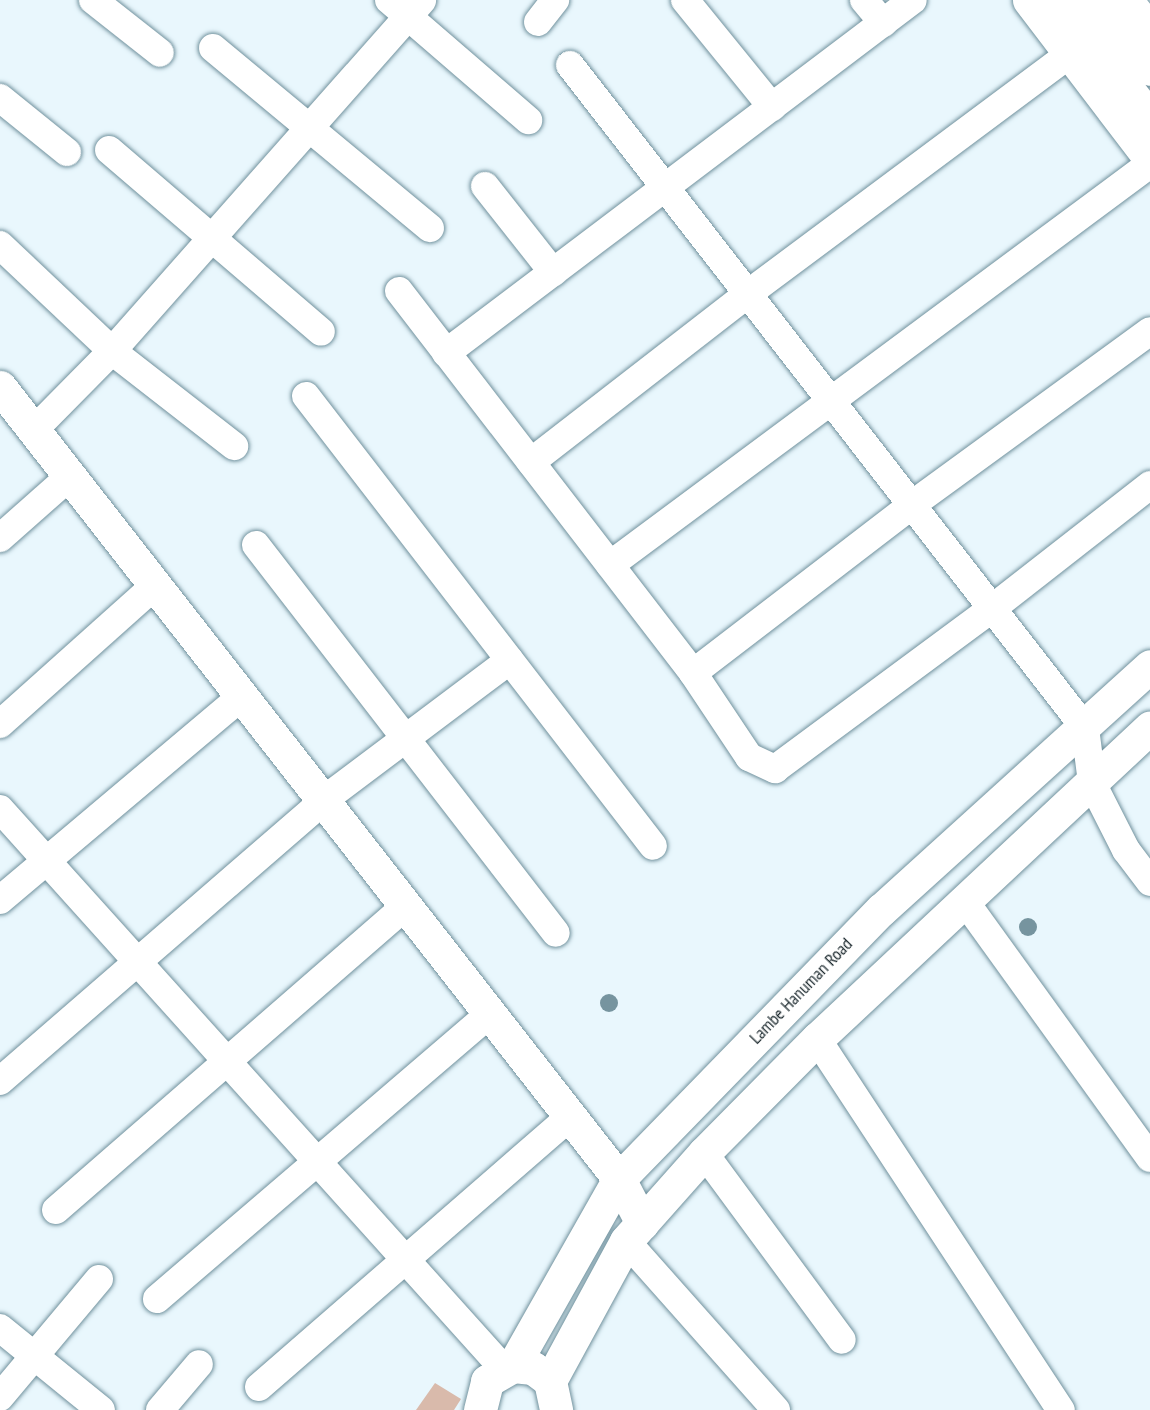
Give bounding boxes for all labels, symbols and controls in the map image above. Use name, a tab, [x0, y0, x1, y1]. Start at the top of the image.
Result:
street label: Lambe Hanuman Road	[745, 933, 857, 1049]

